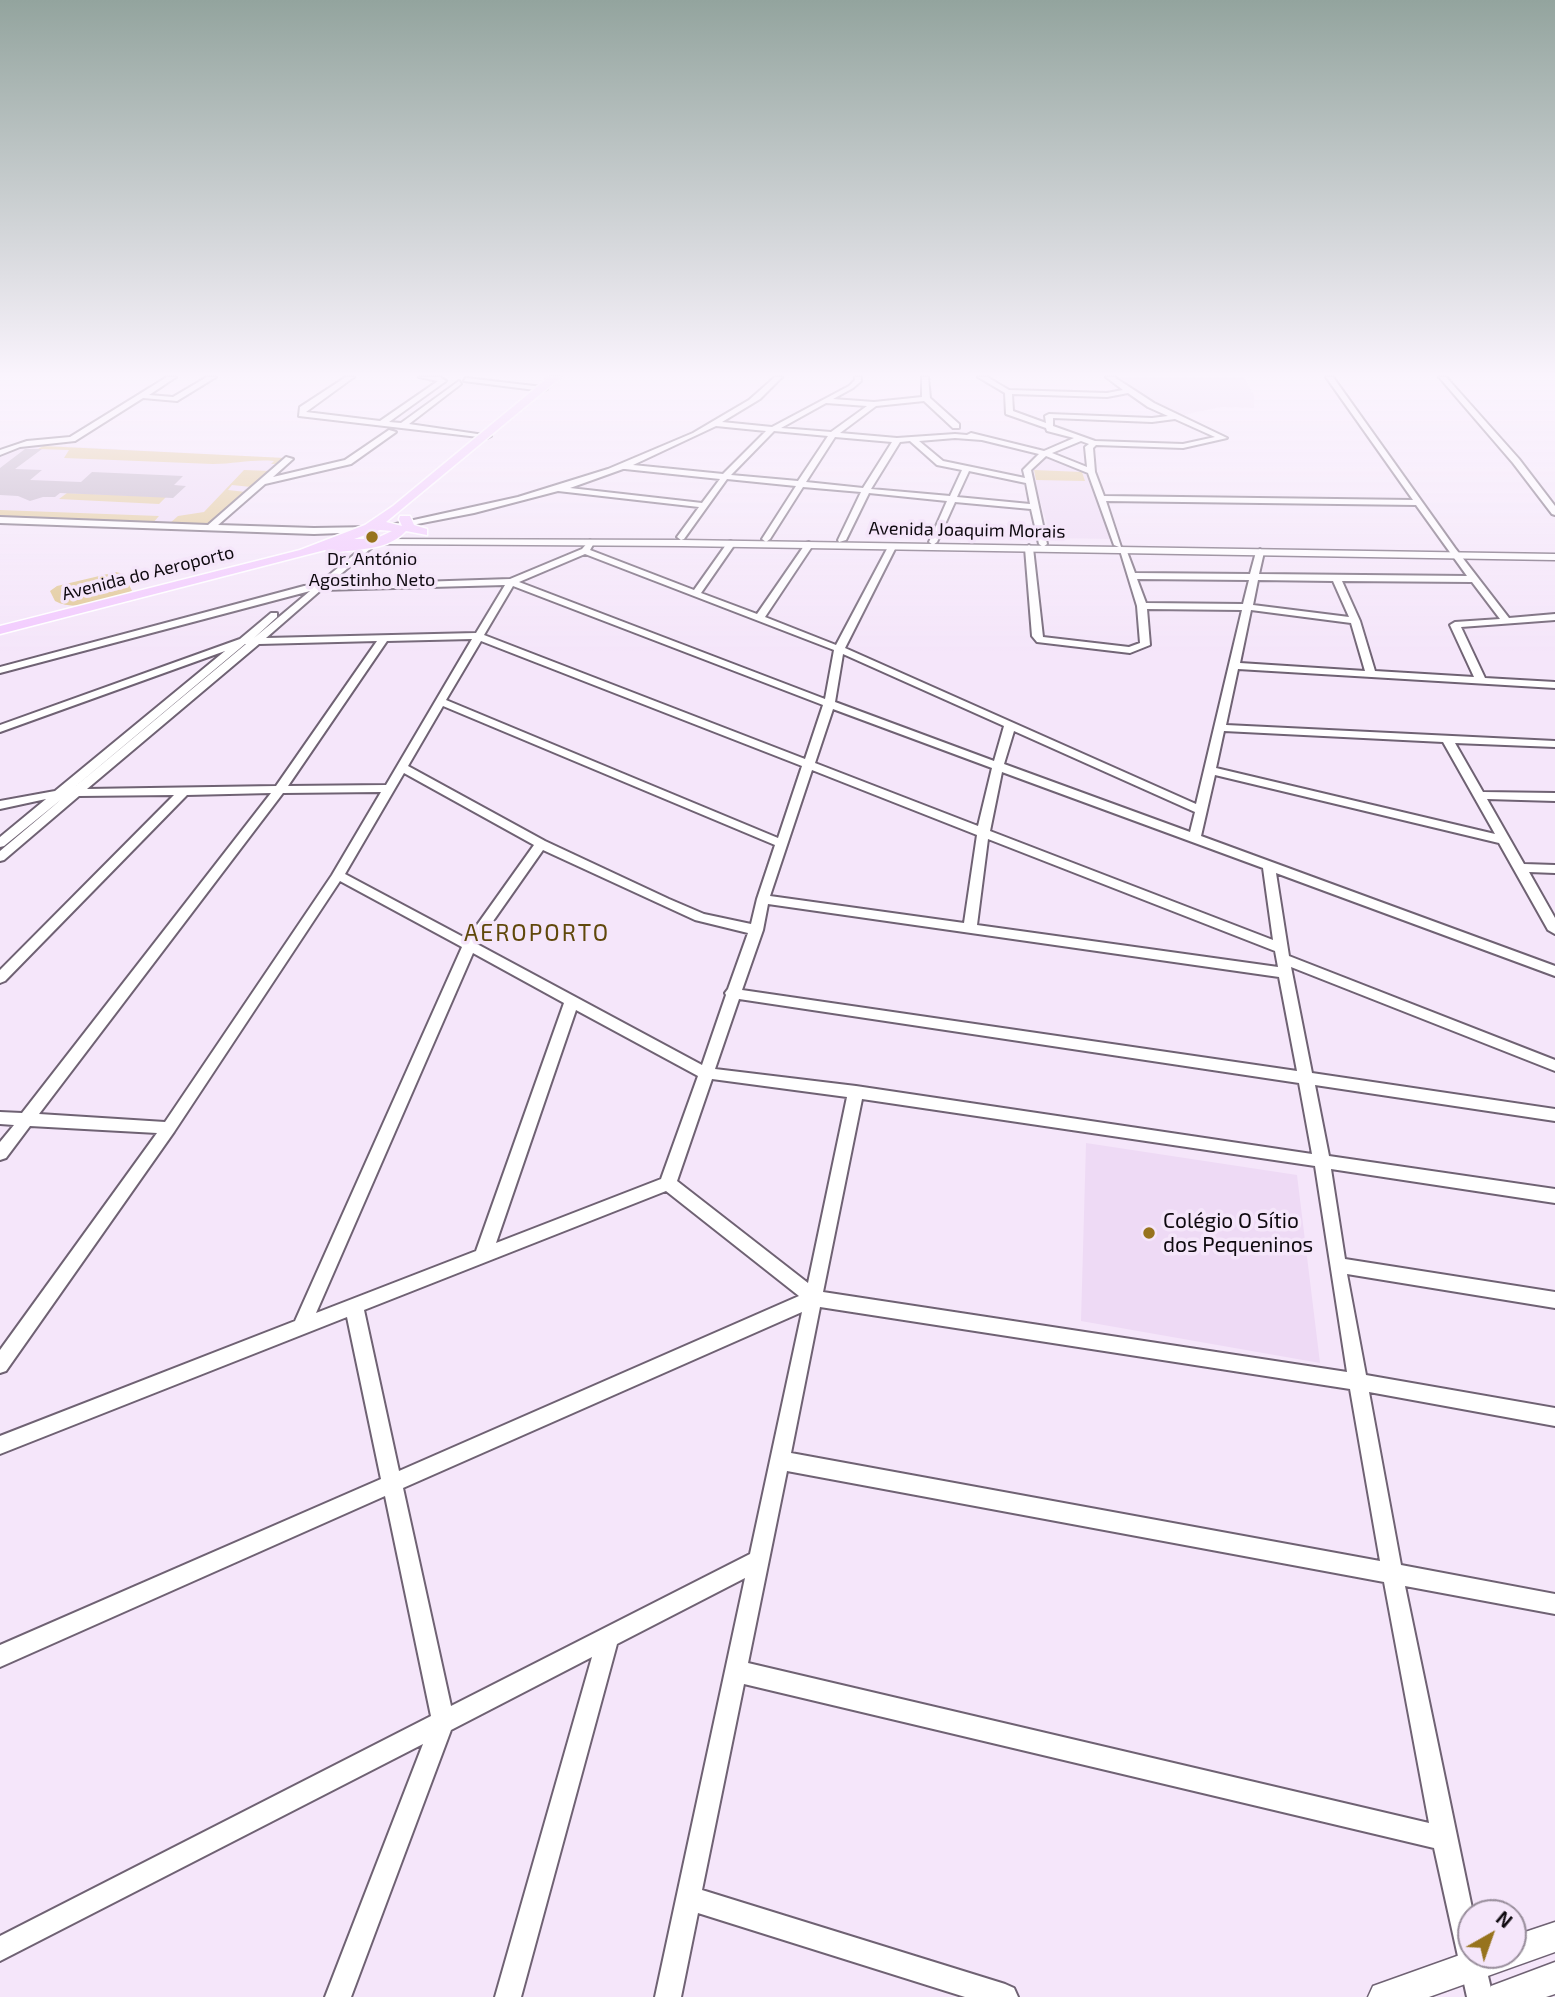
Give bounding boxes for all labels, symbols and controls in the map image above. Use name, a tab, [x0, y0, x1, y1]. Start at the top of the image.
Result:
street label: Avenida Joaquim Morais	[868, 517, 1066, 543]
marker: Dr. António Agostinho Neto	[364, 529, 380, 545]
street label: Avenida do Aeroporto	[60, 541, 236, 605]
place label: Dr. António Agostinho Neto	[309, 548, 435, 590]
district label: AEROPORTO	[465, 919, 609, 947]
place label: Colégio O Sítio dos Pequeninos	[1163, 1208, 1313, 1258]
marker: Colégio O Sítio dos Pequeninos	[1141, 1225, 1157, 1241]
north arrow	[1457, 1899, 1527, 1969]
text: N	[1492, 1906, 1517, 1932]

